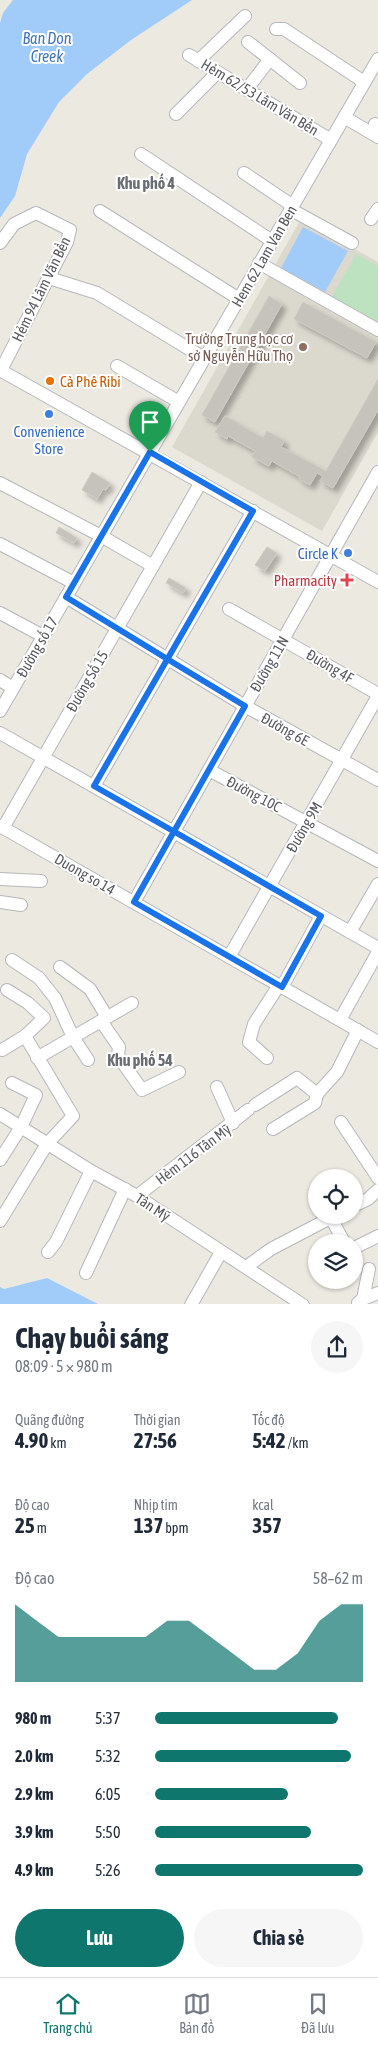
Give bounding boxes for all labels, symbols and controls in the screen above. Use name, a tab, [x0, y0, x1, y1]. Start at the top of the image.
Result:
water label: Ban Don Creek	[22, 29, 72, 65]
street label: Hẻm 62/53 Lâm Văn Bền	[198, 55, 322, 139]
district label: Khu phố 4	[117, 173, 176, 192]
street label: Hem 62 Lam Van Ben	[228, 202, 300, 310]
street label: Hẻm 94 Lâm Văn Bền	[8, 234, 74, 344]
place label: Trường Trung học cơ sở Nguyễn Hữu Thọ	[185, 330, 293, 364]
marker: Trường Trung học cơ sở Nguyễn Hữu Thọ	[297, 341, 309, 353]
place label: Cà Phê Ribi	[60, 373, 121, 390]
marker: Cà Phê Ribi	[44, 375, 56, 387]
pin	[129, 401, 171, 452]
marker: Convenience Store	[43, 408, 55, 420]
icon: arrive	[136, 408, 164, 436]
place label: Convenience Store	[13, 423, 85, 457]
place label: Circle K	[298, 545, 339, 562]
marker: Circle K	[342, 547, 354, 559]
place label: Pharmacity	[274, 572, 337, 589]
marker: Pharmacity	[341, 574, 353, 586]
street label: Đường số 17	[13, 614, 61, 680]
street label: Đường 11N	[246, 633, 292, 695]
street label: Đường 4F	[303, 646, 357, 686]
street label: Đường Số 15	[63, 647, 111, 715]
street label: Đường 6E	[258, 709, 312, 749]
street label: Đường 10C	[224, 773, 284, 816]
street label: Đường 9M	[283, 799, 325, 855]
street label: Duong so 14	[52, 850, 118, 898]
district label: Khu phố 54	[107, 1050, 173, 1069]
street label: Hẻm 116 Tân Mỹ	[152, 1120, 234, 1188]
map controls	[308, 1169, 363, 1289]
button: locate	[308, 1169, 363, 1224]
street label: Tân Mỹ	[132, 1190, 174, 1224]
button: layers	[308, 1234, 363, 1289]
button: share	[311, 1321, 363, 1373]
text: Chạy buổi sáng	[15, 1322, 168, 1354]
text: 08:09 · 5 × 980 m	[15, 1357, 113, 1375]
text: Quãng đường	[15, 1412, 84, 1428]
text: Thời gian	[134, 1412, 181, 1428]
text: Tốc độ	[252, 1412, 285, 1428]
text: 4.90	[15, 1428, 48, 1452]
text: 27:56	[134, 1428, 177, 1452]
text: 5:42	[252, 1428, 286, 1452]
text: km	[48, 1435, 67, 1451]
text: /km	[286, 1435, 309, 1451]
text: Độ cao	[15, 1497, 50, 1513]
text: Nhịp tim	[134, 1497, 178, 1513]
text: kcal	[252, 1497, 274, 1513]
text: 25	[15, 1513, 35, 1537]
text: 137	[134, 1513, 163, 1537]
text: 357	[252, 1513, 282, 1537]
text: m	[35, 1520, 47, 1536]
text: bpm	[163, 1520, 189, 1536]
text: Độ cao	[15, 1569, 55, 1587]
text: 58–62 m	[313, 1569, 363, 1587]
text: 980 m	[15, 1709, 51, 1727]
text: 5:37	[95, 1709, 120, 1727]
text: 2.0 km	[15, 1747, 54, 1765]
text: 5:32	[95, 1747, 120, 1765]
text: 2.9 km	[15, 1785, 54, 1803]
text: 6:05	[95, 1785, 121, 1803]
text: 3.9 km	[15, 1823, 54, 1841]
text: 5:50	[95, 1823, 120, 1841]
text: 4.9 km	[15, 1861, 54, 1879]
text: 5:26	[95, 1861, 120, 1879]
button: Lưu	[15, 1909, 184, 1967]
button: Chia sẻ	[194, 1909, 363, 1967]
tab: Trang chủ	[43, 1990, 93, 2036]
tab: Bản đồ	[179, 1990, 214, 2036]
tab: Đã lưu	[301, 1990, 335, 2036]

